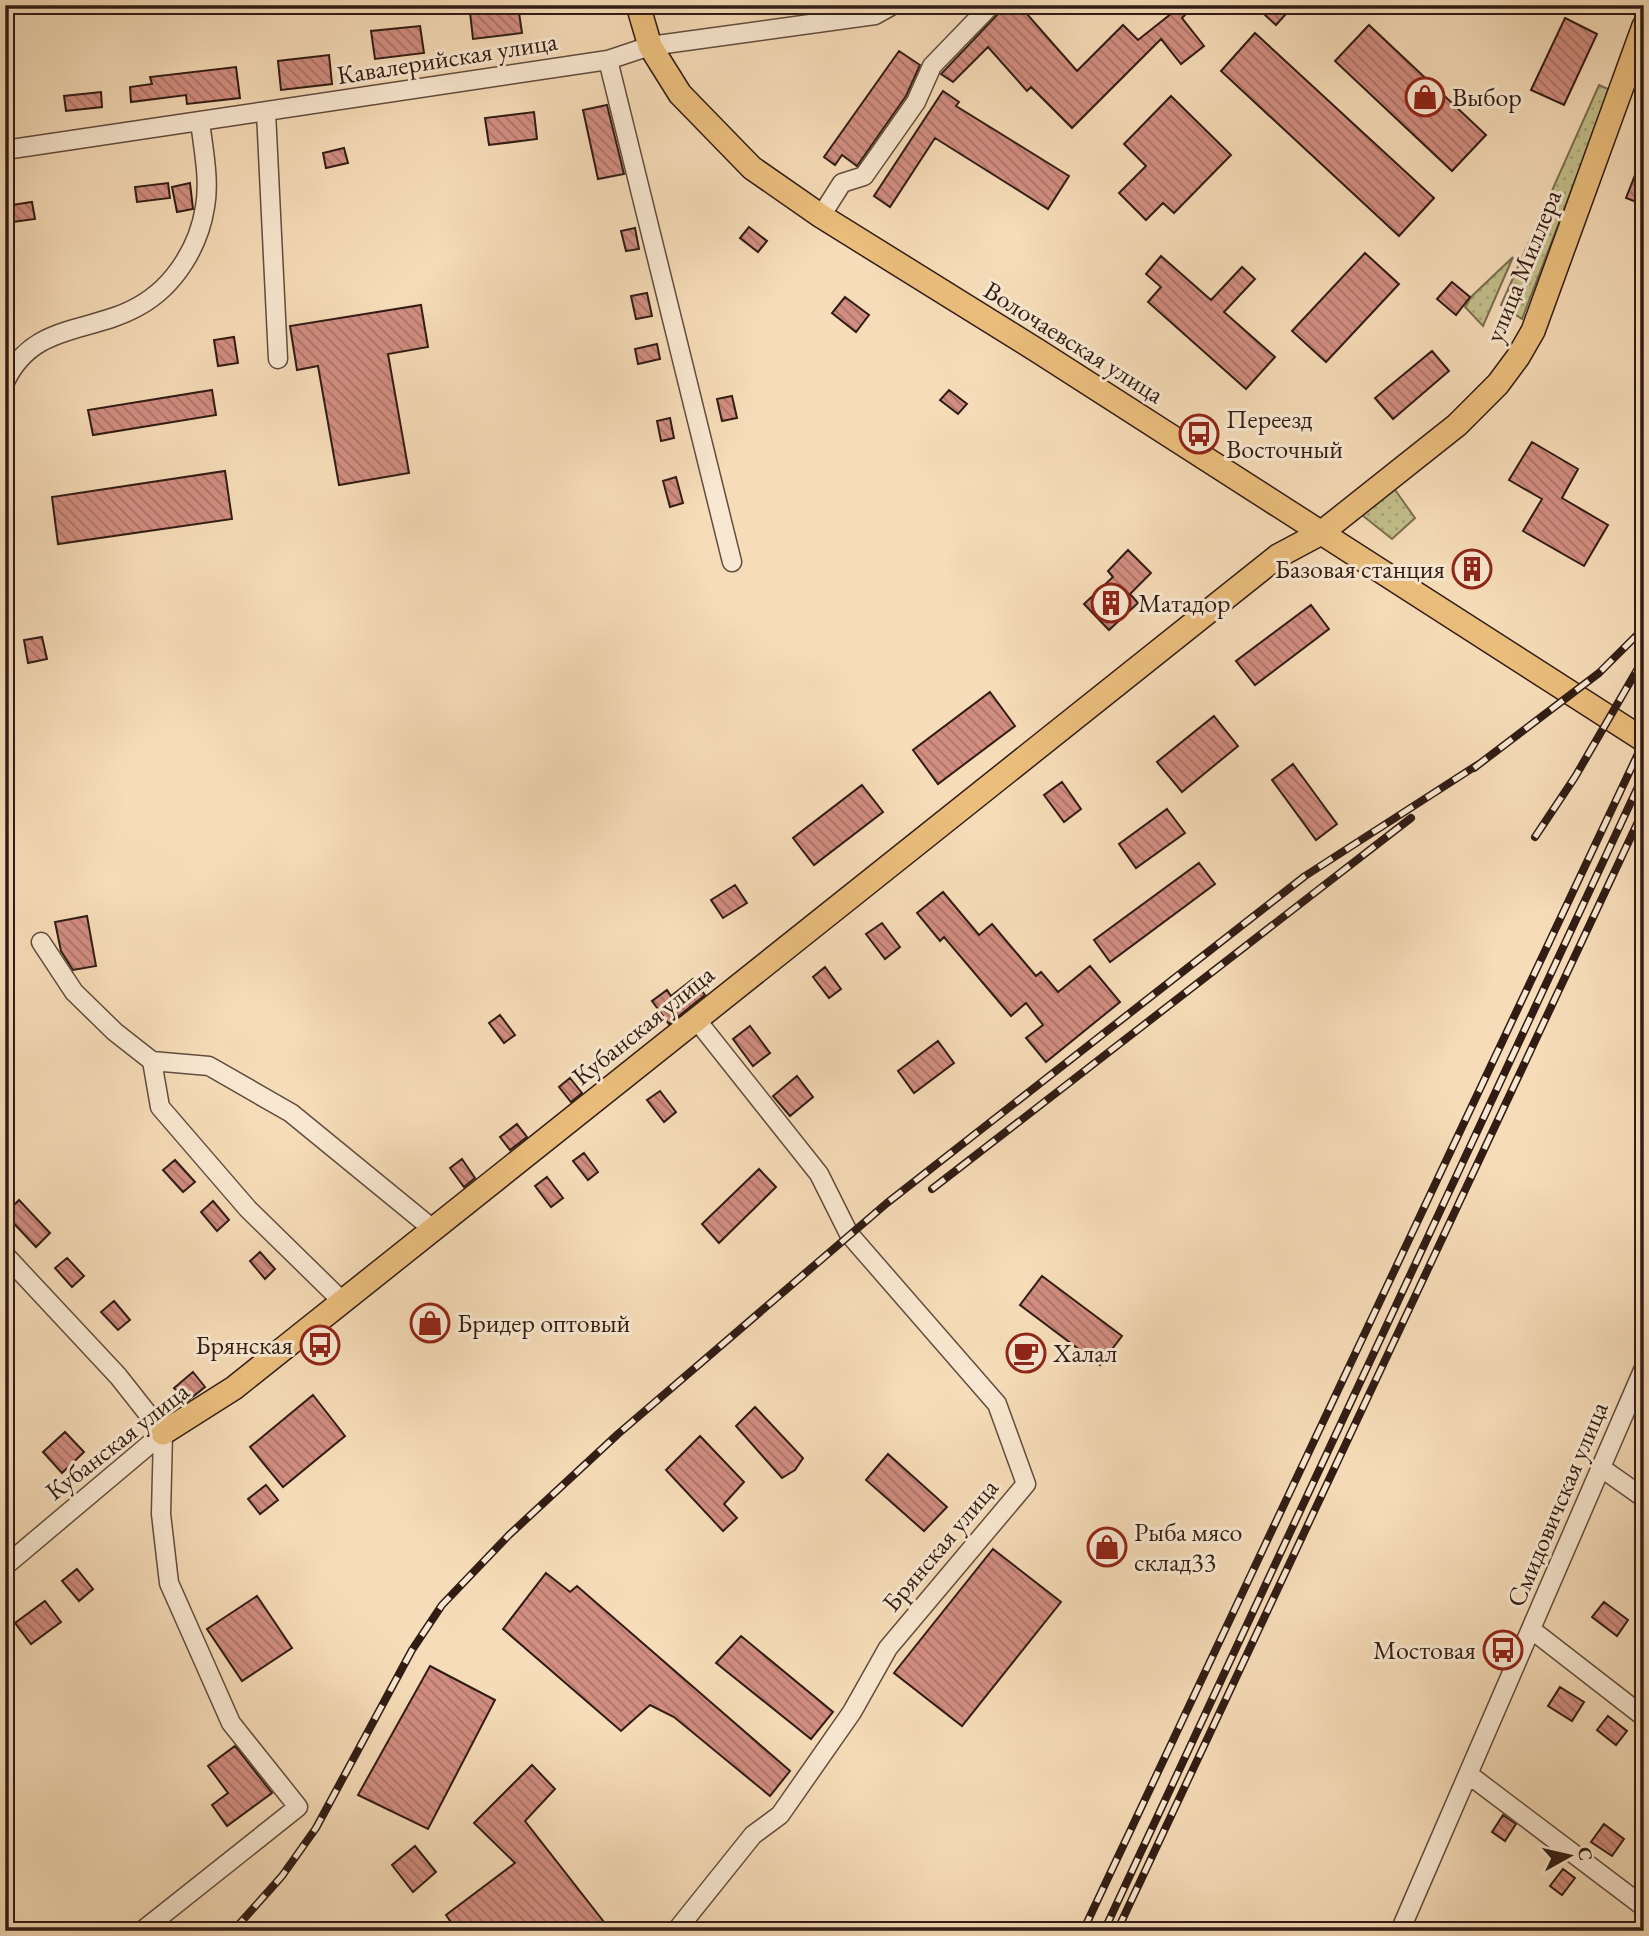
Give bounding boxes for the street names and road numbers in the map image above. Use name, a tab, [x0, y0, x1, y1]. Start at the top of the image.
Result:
street label: Кавалерийская улица	[334, 24, 560, 92]
street label: улица Миллера	[1477, 184, 1569, 347]
street label: Волочаевская улица	[978, 273, 1171, 411]
street label: Кубанская улица	[565, 957, 722, 1093]
street label: Кубанская улица	[38, 1374, 196, 1508]
street label: Смидовичская улица	[1498, 1396, 1616, 1612]
street label: Брянская улица	[874, 1471, 1006, 1619]

